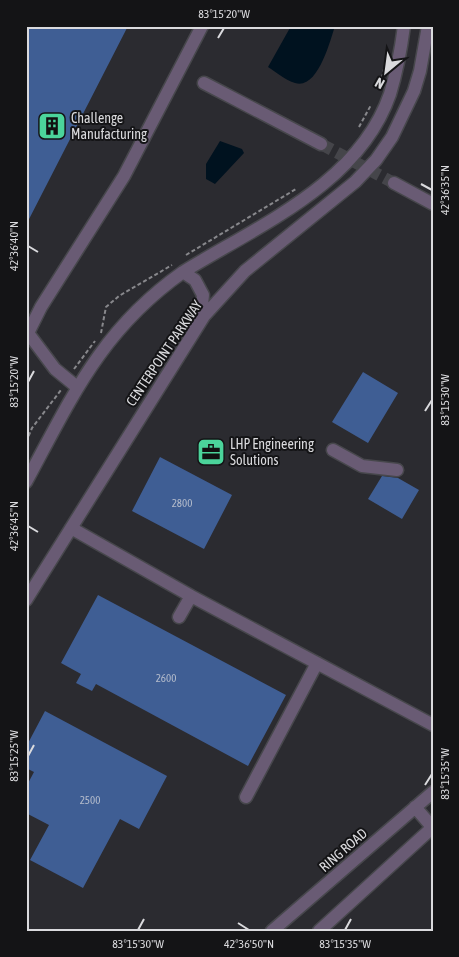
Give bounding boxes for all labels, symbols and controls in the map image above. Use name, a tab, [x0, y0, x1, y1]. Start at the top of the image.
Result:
text: 83°15'20"W	[198, 7, 250, 21]
north arrow	[362, 48, 412, 98]
text: N	[372, 74, 387, 92]
place label: Challenge Manufacturing	[71, 110, 147, 142]
building icon: Challenge Manufacturing	[37, 111, 67, 141]
text: 42°36'35"N	[438, 165, 452, 215]
text: 42°36'40"N	[7, 221, 21, 271]
street label: CENTERPOINT PARKWAY	[123, 297, 206, 409]
text: 83°15'20"W	[7, 356, 21, 408]
text: 83°15'30"W	[438, 374, 452, 426]
place label: LHP Engineering Solutions	[230, 436, 314, 468]
office icon: LHP Engineering Solutions	[196, 437, 226, 467]
house number: 2800	[172, 497, 192, 509]
text: 42°36'45"N	[7, 501, 21, 551]
house number: 2600	[156, 672, 176, 684]
text: 83°15'25"W	[7, 730, 21, 782]
text: 83°15'35"W	[438, 748, 452, 800]
house number: 2500	[80, 794, 100, 806]
street label: RING ROAD	[316, 825, 370, 875]
text: 83°15'30"W	[112, 937, 164, 951]
text: 42°36'50"N	[224, 937, 274, 951]
text: 83°15'35"W	[319, 937, 371, 951]

